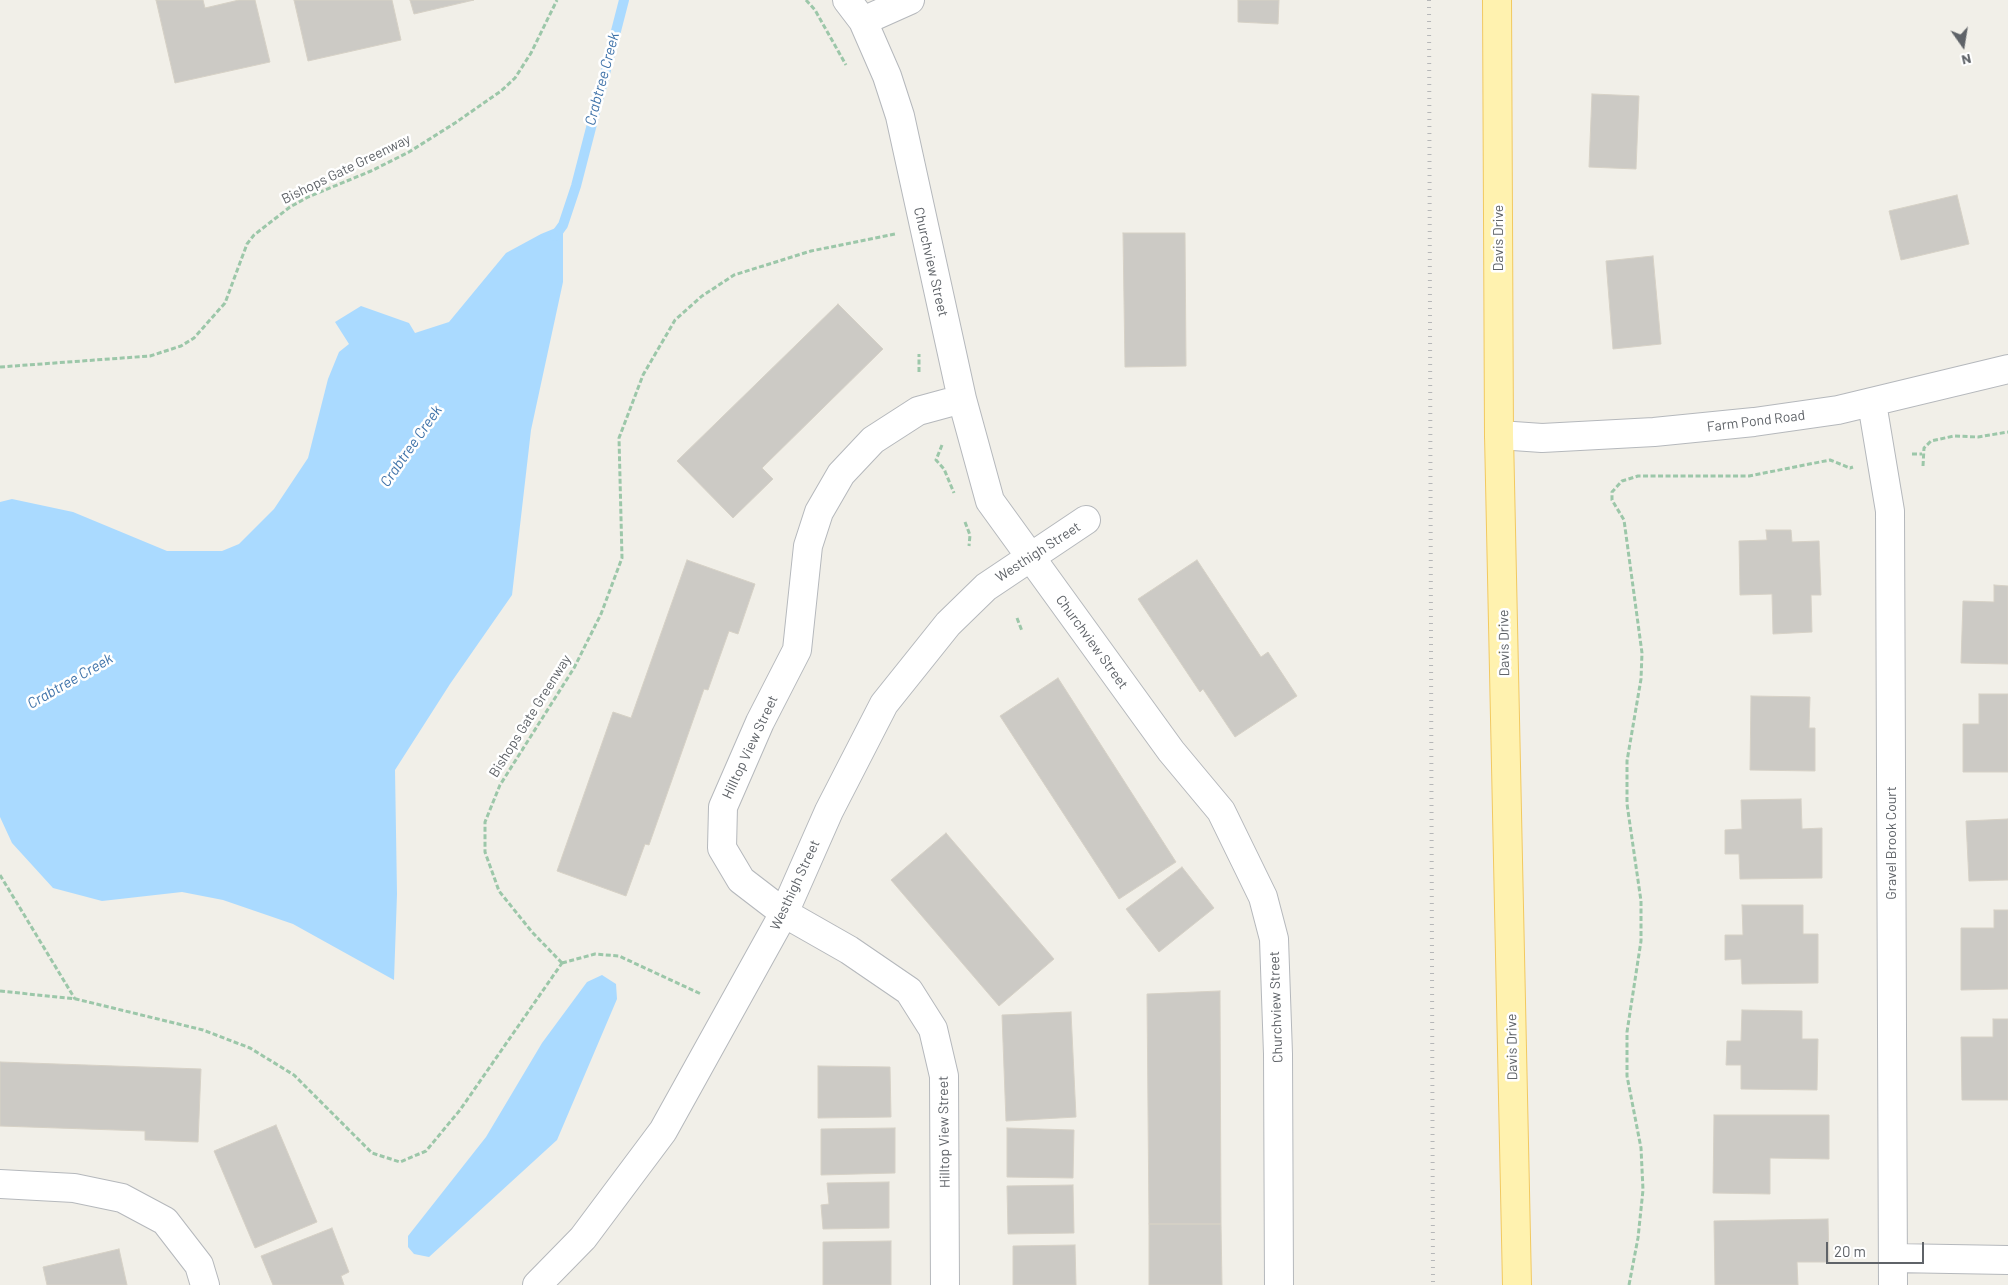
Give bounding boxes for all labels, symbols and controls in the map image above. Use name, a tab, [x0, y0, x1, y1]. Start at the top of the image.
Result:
north arrow	[1938, 20, 1988, 70]
water label: Crabtree Creek	[581, 30, 623, 128]
text: N	[1960, 51, 1973, 69]
street label: Bishops Gate Greenway	[279, 130, 413, 208]
street label: Davis Drive	[1490, 205, 1506, 271]
street label: Churchview Street	[910, 206, 952, 318]
water label: Crabtree Creek	[376, 402, 446, 490]
street label: Farm Pond Road	[1706, 407, 1806, 435]
street label: Westhigh Street	[992, 518, 1084, 586]
street label: Churchview Street	[1052, 592, 1132, 692]
street label: Davis Drive	[1495, 610, 1513, 676]
water label: Crabtree Creek	[24, 649, 116, 713]
street label: Bishops Gate Greenway	[485, 652, 575, 780]
street label: Hilltop View Street	[719, 693, 781, 801]
street label: Gravel Brook Court	[1883, 786, 1899, 900]
street label: Westhigh Street	[767, 837, 823, 933]
street label: Churchview Street	[1266, 951, 1286, 1063]
street label: Davis Drive	[1503, 1014, 1521, 1080]
street label: Hilltop View Street	[935, 1076, 953, 1188]
scale bar	[1828, 1232, 1926, 1264]
text: 20 m	[1834, 1242, 1866, 1260]

